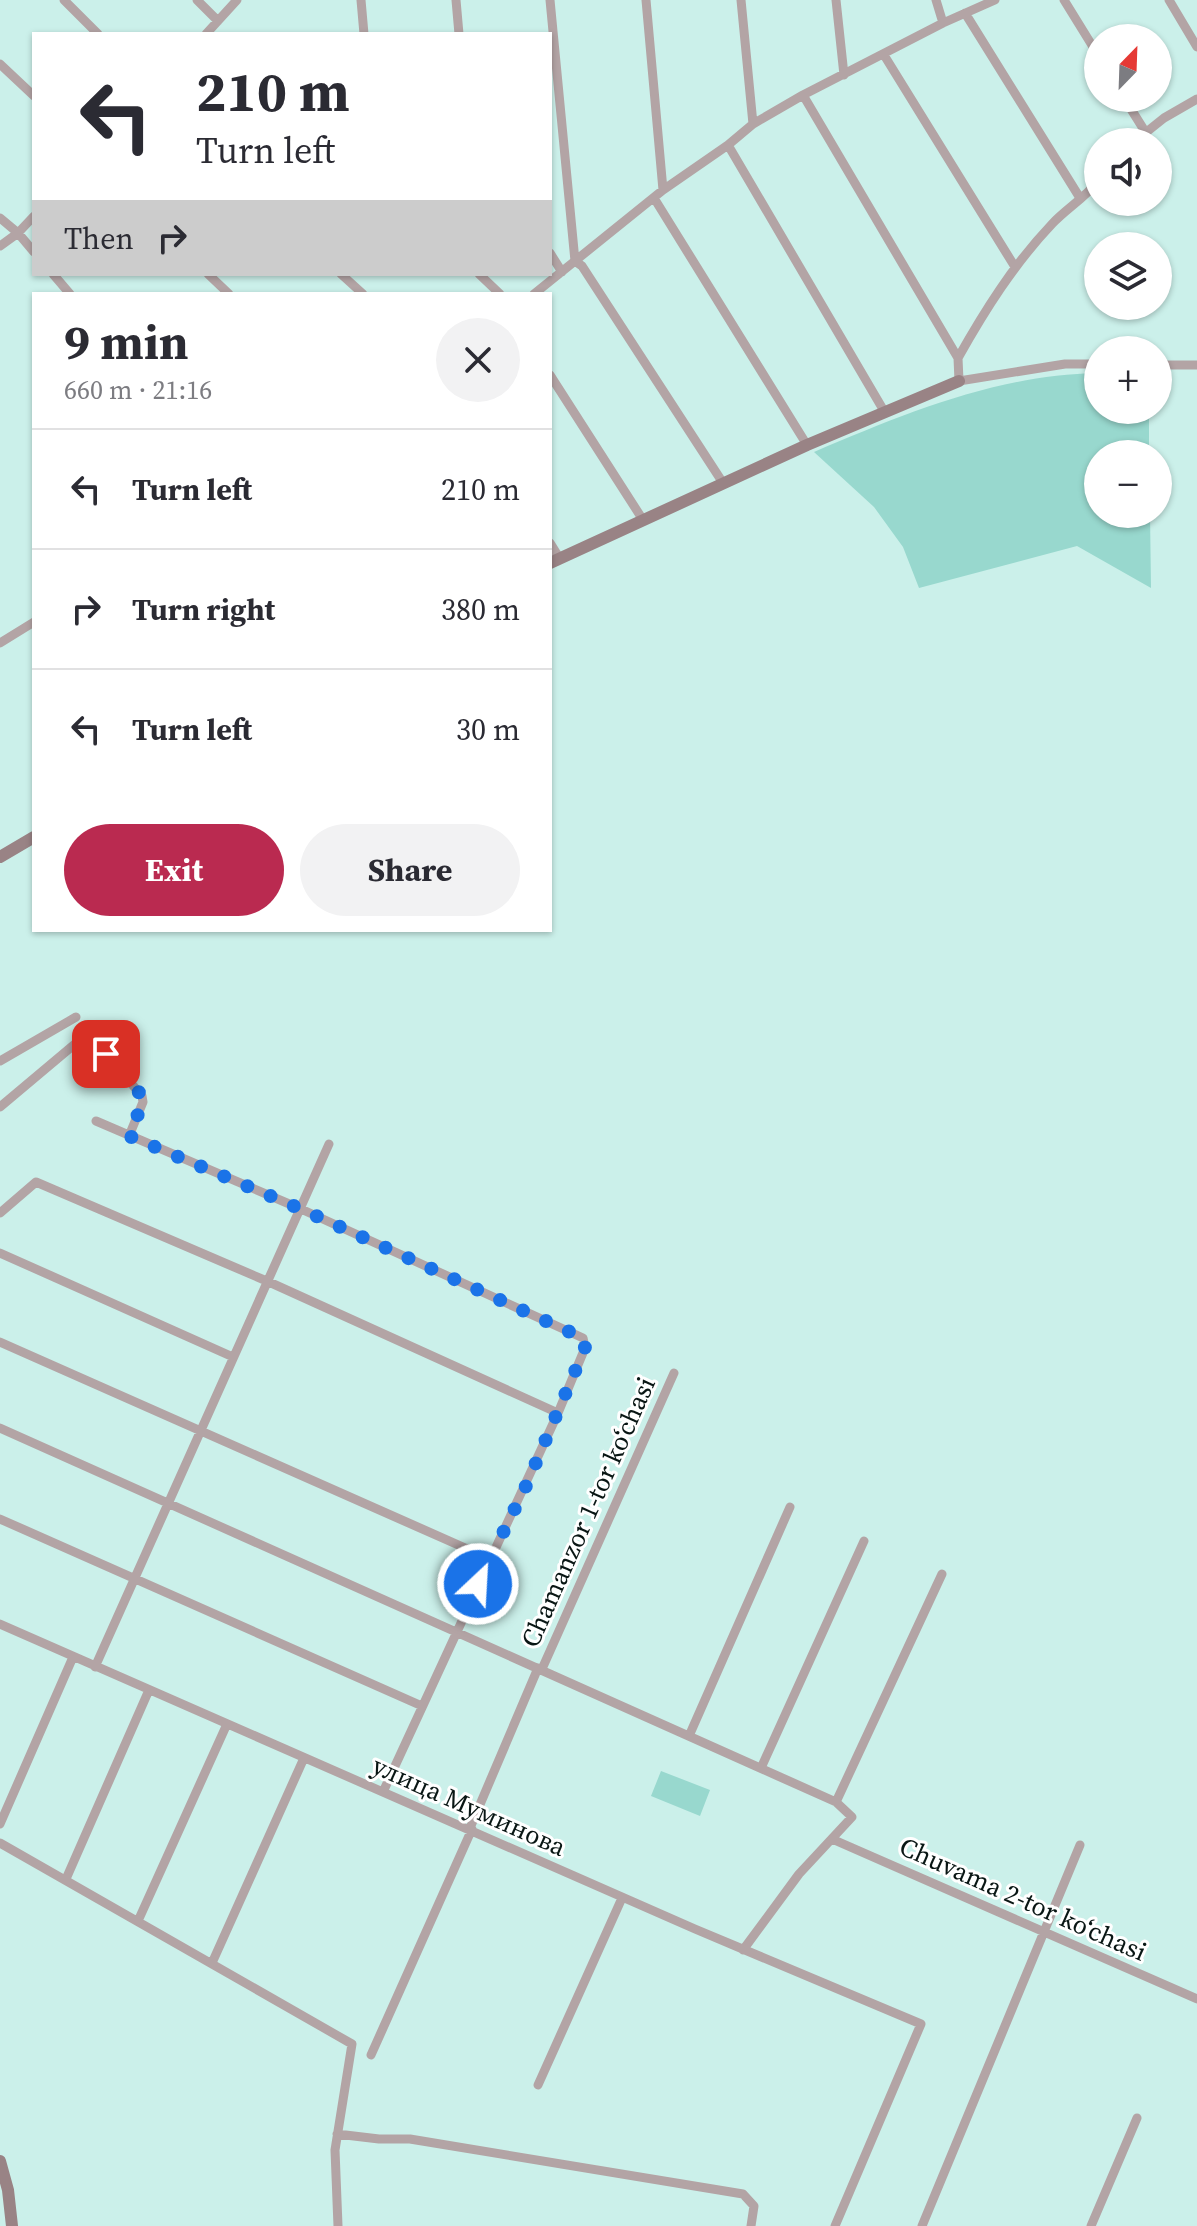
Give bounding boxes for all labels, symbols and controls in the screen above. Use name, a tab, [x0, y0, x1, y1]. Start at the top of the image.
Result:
north arrow	[1084, 24, 1172, 112]
map controls	[1084, 24, 1172, 528]
text: 210 m	[196, 53, 350, 130]
icon: left	[64, 64, 168, 168]
text: Turn left	[196, 126, 335, 175]
button: sound	[1084, 128, 1172, 216]
icon: right	[150, 216, 194, 260]
text: Then	[64, 218, 134, 259]
button: layers	[1084, 232, 1172, 320]
text: 9 min	[64, 309, 189, 375]
button: close	[436, 318, 520, 402]
button: +	[1084, 336, 1172, 424]
text: 660 m · 21:16	[64, 372, 212, 408]
button: −	[1084, 440, 1172, 528]
icon: left	[64, 467, 108, 511]
text: Turn left	[132, 469, 252, 510]
text: 210 m	[441, 469, 520, 510]
icon: right	[64, 587, 108, 631]
text: Turn right	[132, 589, 275, 630]
text: 380 m	[441, 589, 520, 630]
icon: left	[64, 707, 108, 751]
text: Turn left	[132, 709, 252, 750]
text: 30 m	[456, 709, 520, 750]
button: Exit	[64, 824, 284, 916]
button: Share	[300, 824, 520, 916]
pin	[72, 1020, 140, 1088]
icon: arrive	[84, 1032, 128, 1076]
street label: Chamanzor 1-tor koʻchasi	[512, 1371, 664, 1653]
position arrow	[436, 1542, 520, 1626]
street label: улица Муминова	[366, 1747, 572, 1865]
street label: Chuvama 2-tor koʻchasi	[894, 1828, 1152, 1970]

